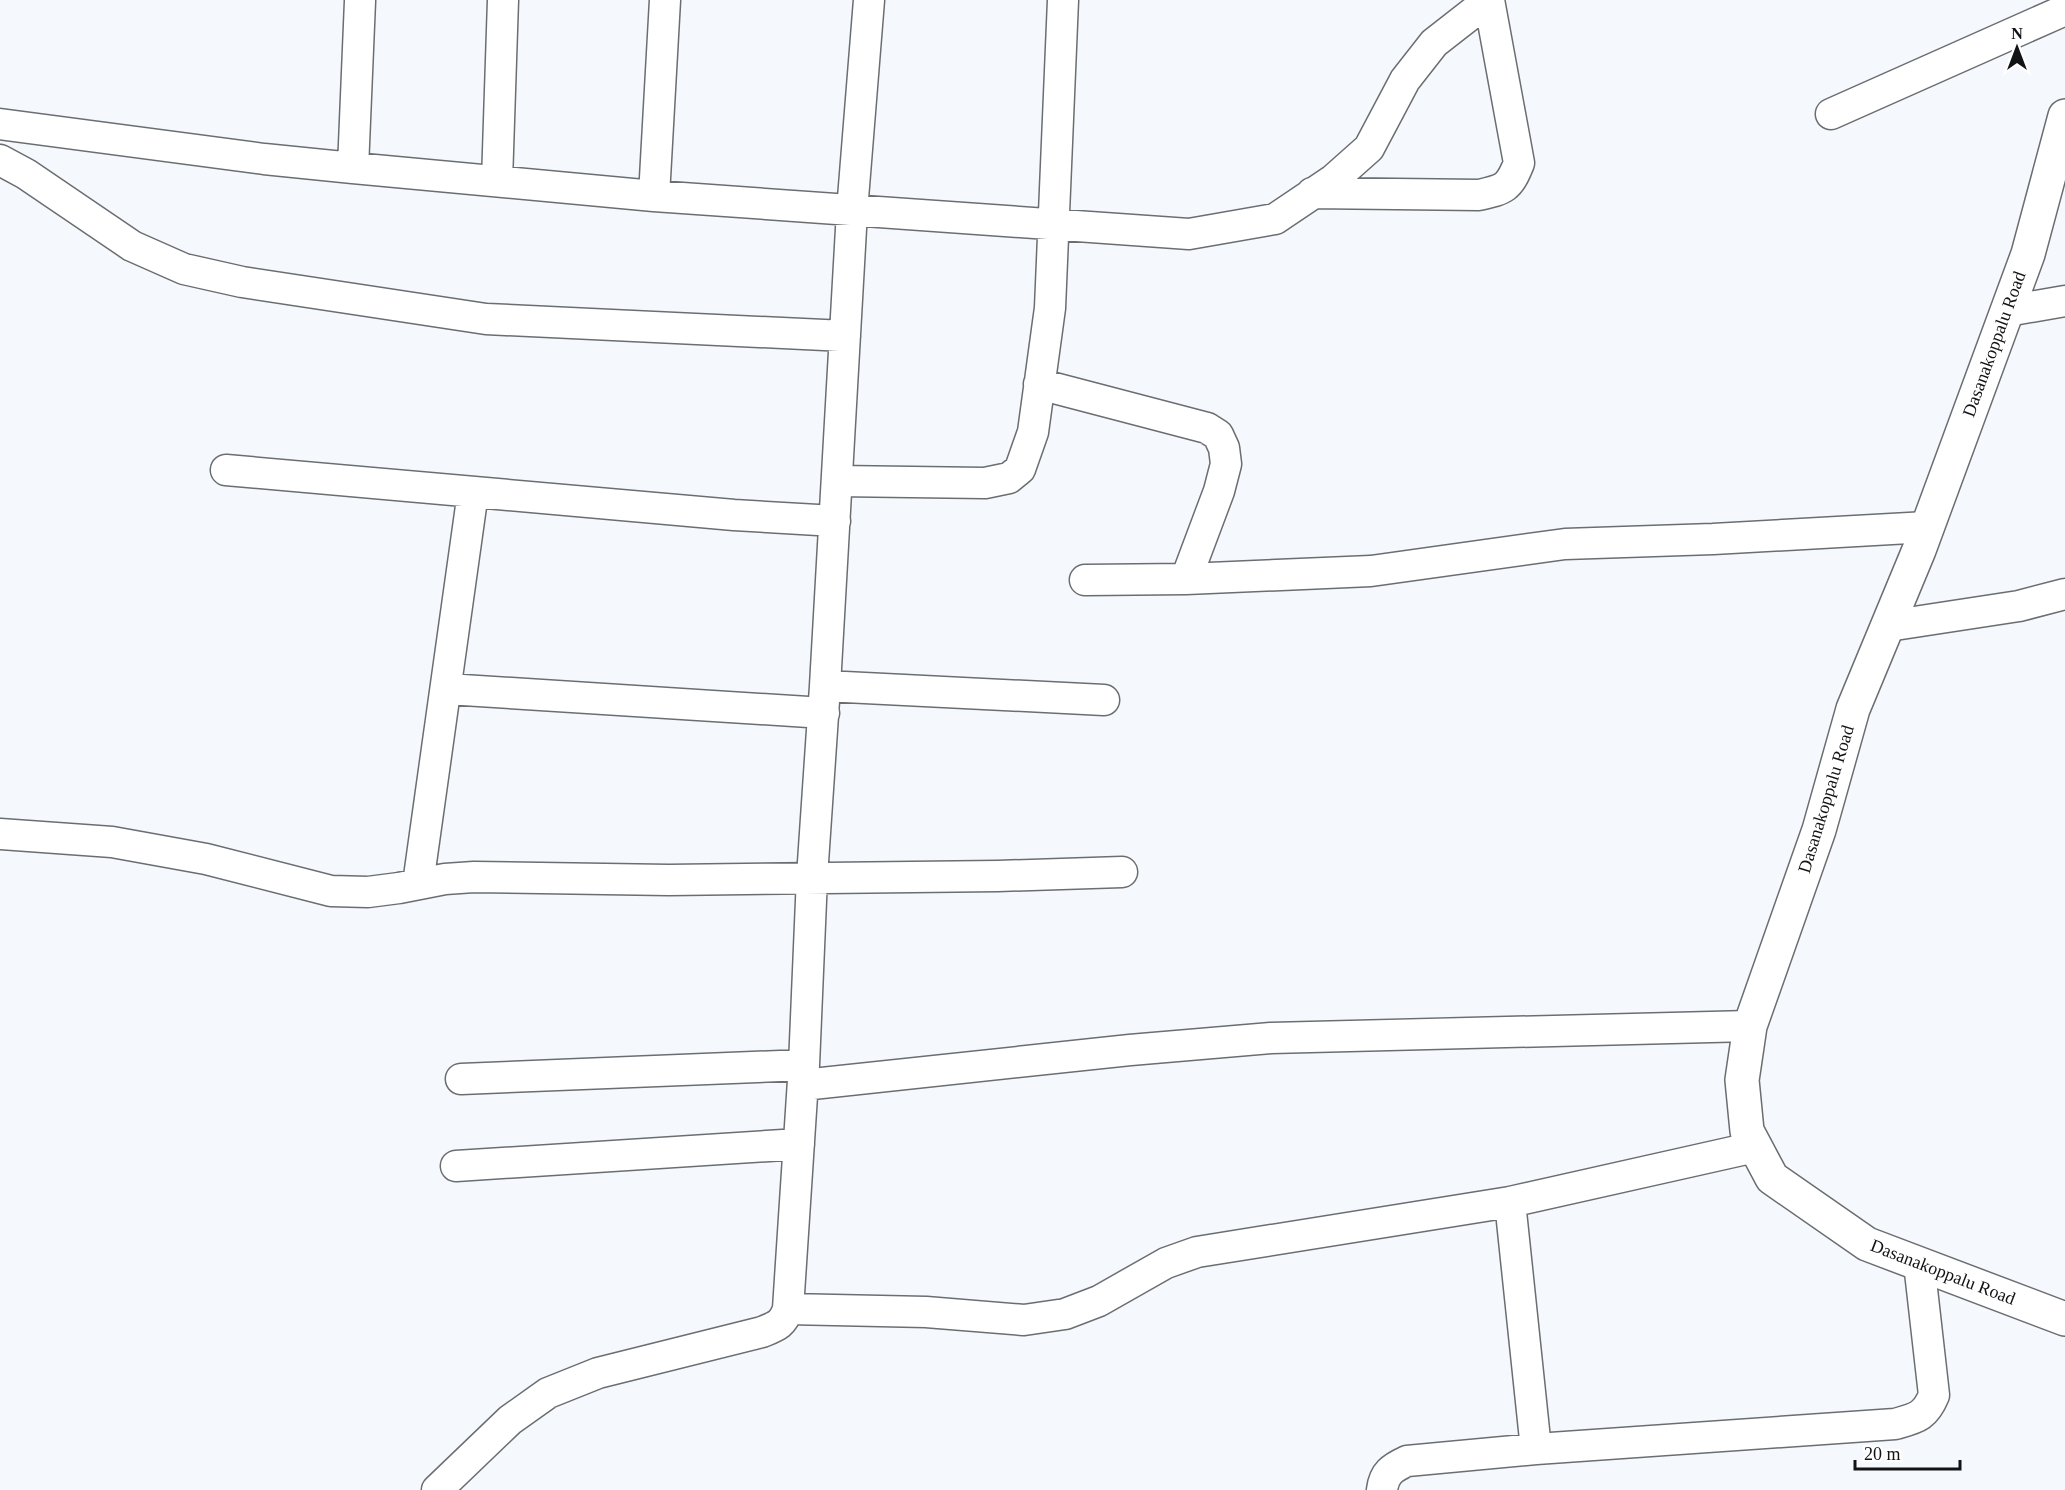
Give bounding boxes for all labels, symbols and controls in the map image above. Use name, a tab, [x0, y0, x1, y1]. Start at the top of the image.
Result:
north arrow	[1987, 18, 2047, 78]
text: N	[2011, 25, 2023, 42]
street label: Dasanakoppalu Road	[1958, 268, 2030, 420]
street label: Dasanakoppalu Road	[1794, 723, 1858, 875]
street label: Dasanakoppalu Road	[1868, 1235, 2018, 1309]
scale bar	[1855, 1433, 1960, 1471]
text: 20 m	[1864, 1444, 1901, 1464]

